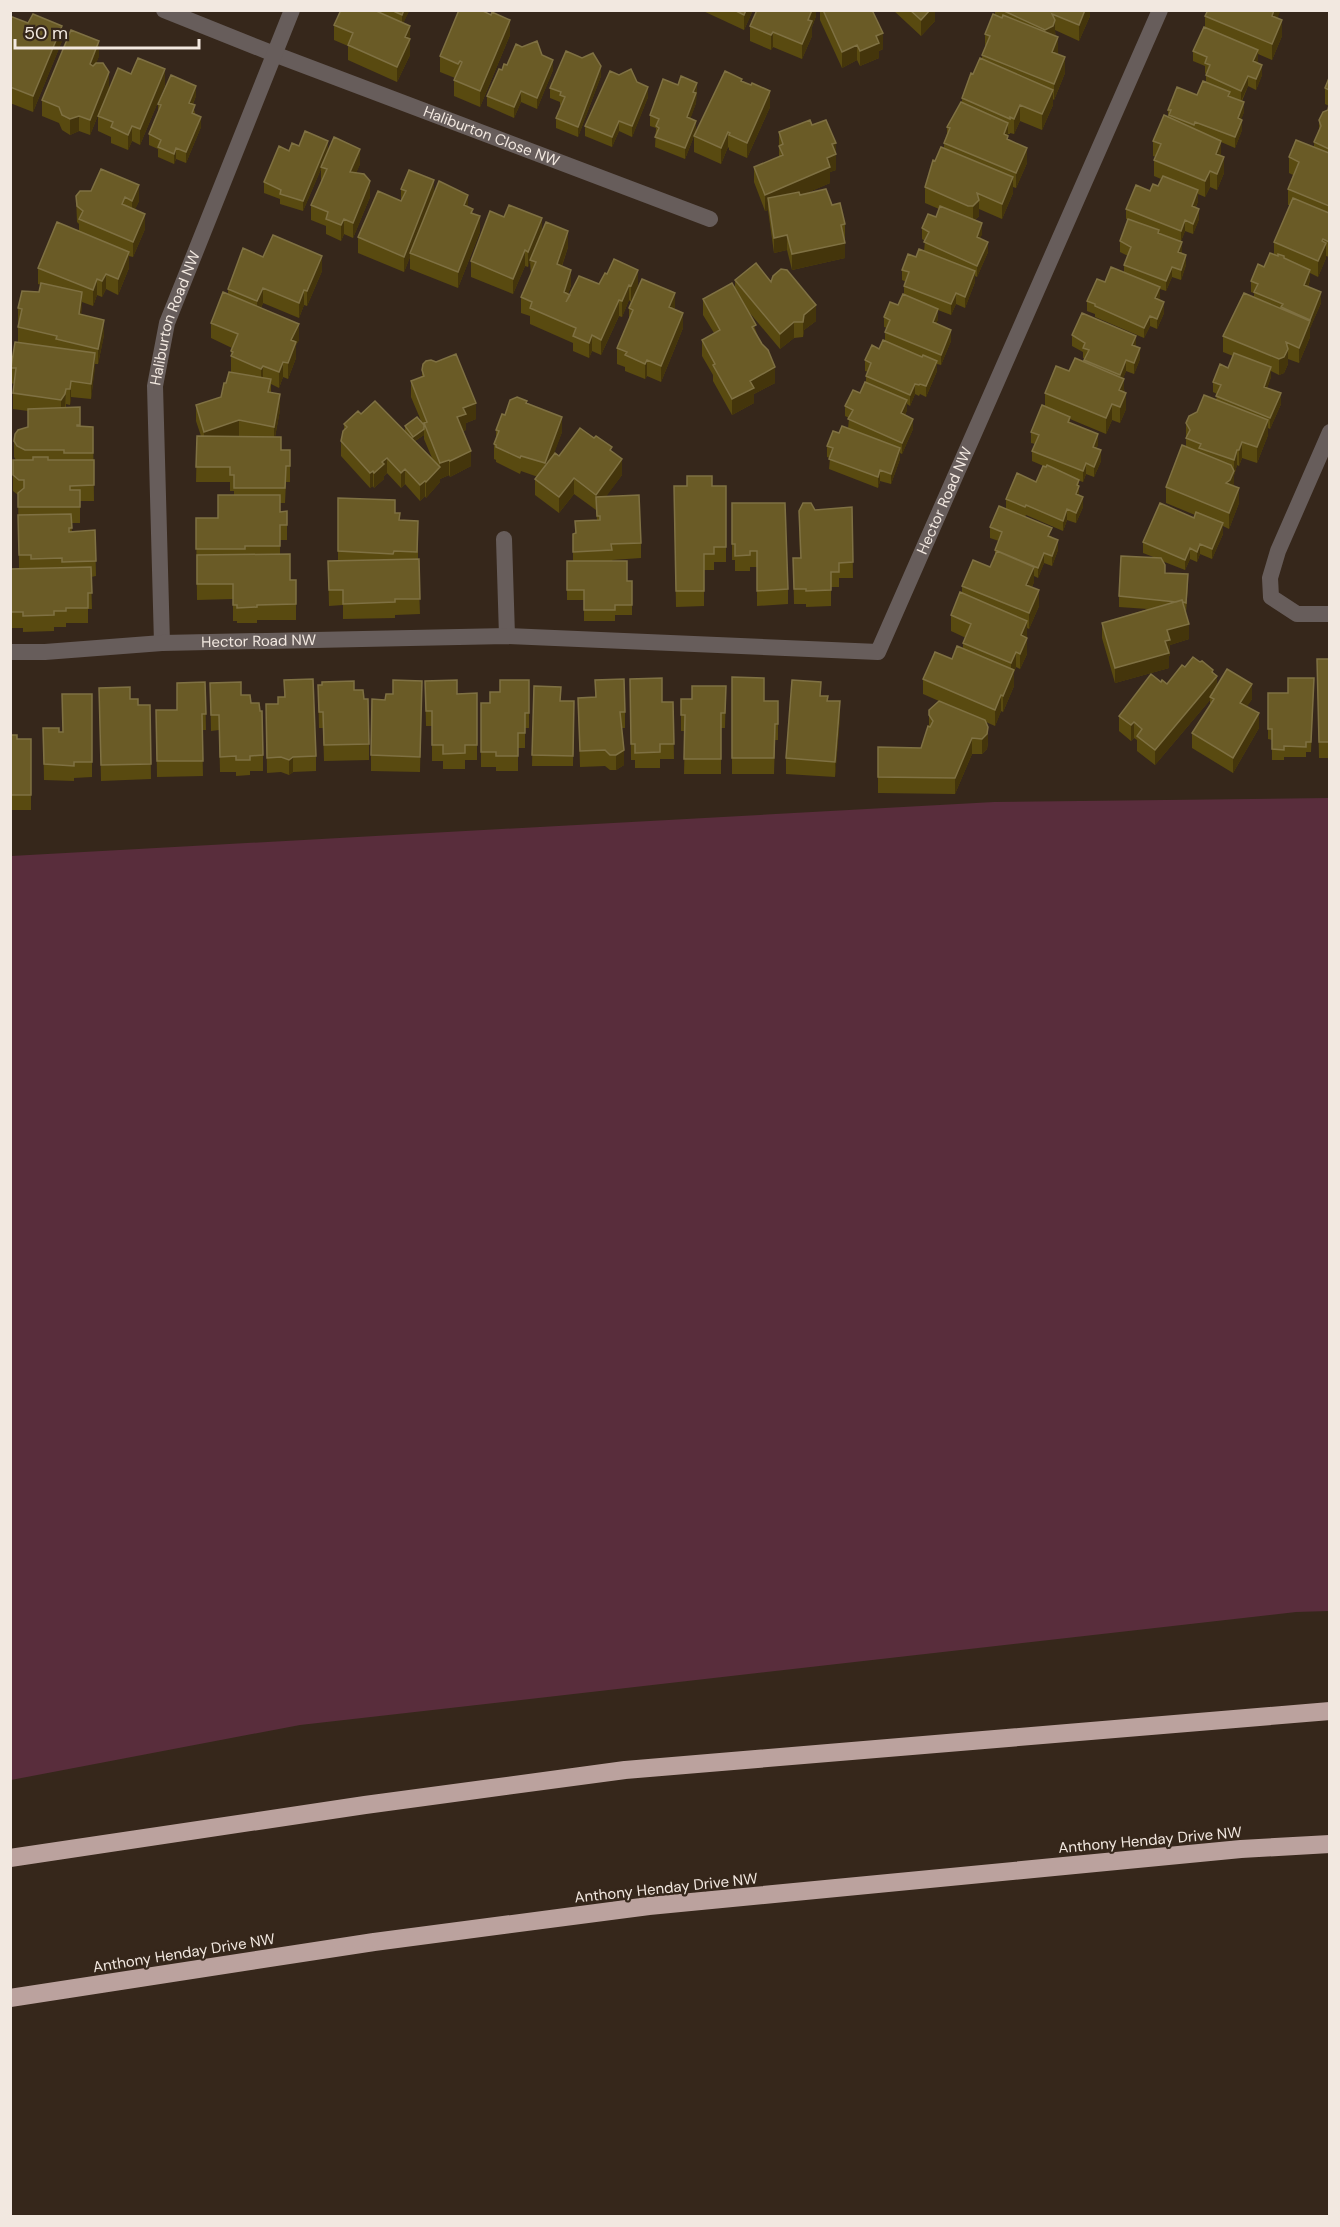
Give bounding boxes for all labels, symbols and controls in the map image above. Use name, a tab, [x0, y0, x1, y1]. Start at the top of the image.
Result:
scale bar	[15, 12, 200, 50]
text: 50 m	[24, 21, 68, 45]
street label: Haliburton Close NW	[421, 101, 563, 171]
street label: Haliburton Road NW	[145, 248, 205, 387]
street label: Hector Road NW	[912, 444, 977, 557]
street label: Hector Road NW	[201, 630, 317, 652]
street label: Anthony Henday Drive NW	[1057, 1822, 1243, 1858]
street label: Anthony Henday Drive NW	[573, 1868, 759, 1908]
street label: Anthony Henday Drive NW	[92, 1929, 277, 1977]

